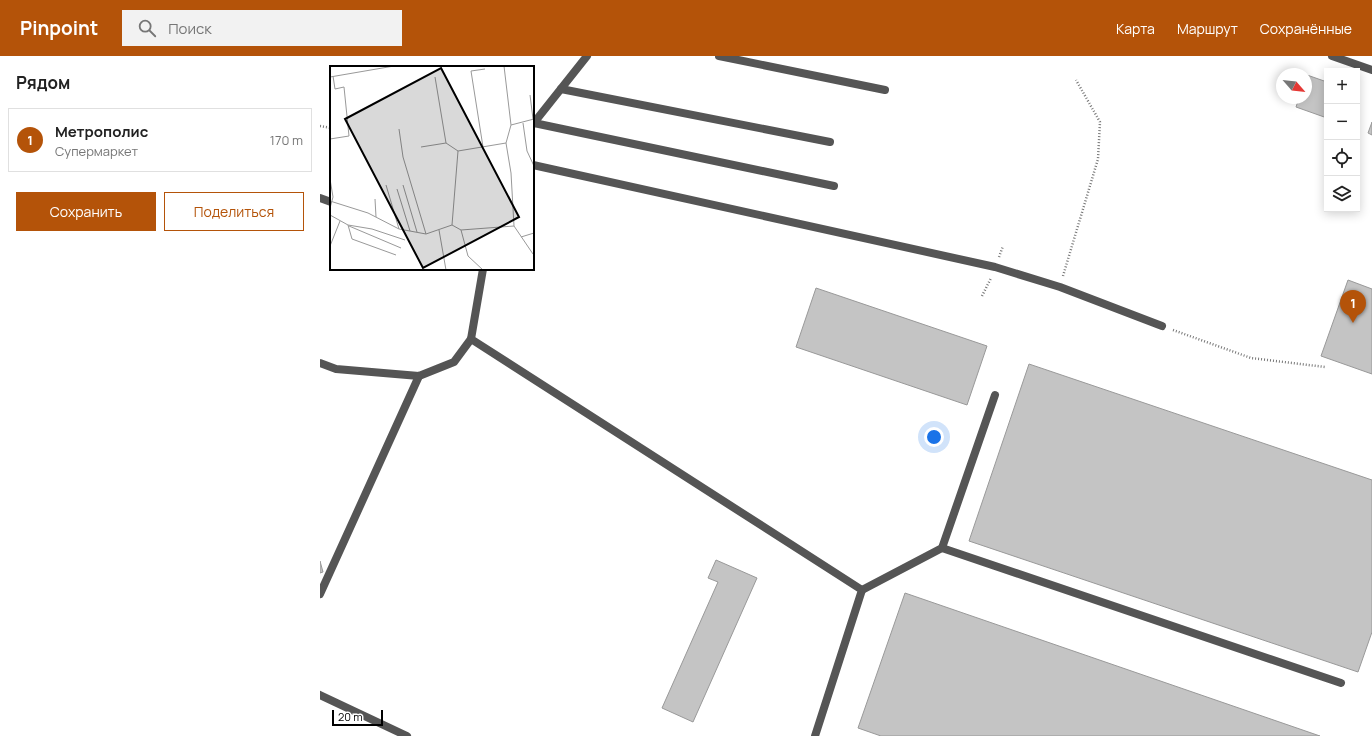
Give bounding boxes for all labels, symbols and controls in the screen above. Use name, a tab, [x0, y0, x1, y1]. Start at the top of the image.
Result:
search box	[122, 10, 402, 46]
text: Pinpoint	[20, 15, 98, 41]
icon: search	[136, 17, 158, 39]
text: Поиск	[168, 18, 212, 39]
text: Карта	[1116, 19, 1155, 38]
text: Маршрут	[1177, 19, 1238, 38]
text: Сохранённые	[1260, 19, 1352, 38]
inset map	[330, 66, 534, 270]
north arrow	[1276, 68, 1312, 104]
map controls	[1324, 68, 1360, 212]
button: +	[1324, 68, 1360, 104]
text: Рядом	[16, 71, 70, 94]
button: −	[1324, 104, 1360, 140]
text: Метрополис	[55, 121, 148, 142]
text: 1	[27, 131, 33, 149]
text: 170 m	[270, 131, 303, 149]
button: locate	[1324, 140, 1360, 176]
text: Супермаркет	[55, 142, 138, 160]
button: layers	[1324, 176, 1360, 212]
button: Сохранить	[16, 192, 156, 231]
button: Поделиться	[164, 192, 304, 231]
pin: 1	[1340, 290, 1366, 323]
your location	[924, 427, 944, 447]
scale bar	[332, 708, 383, 727]
text: 20 m	[338, 709, 363, 724]

